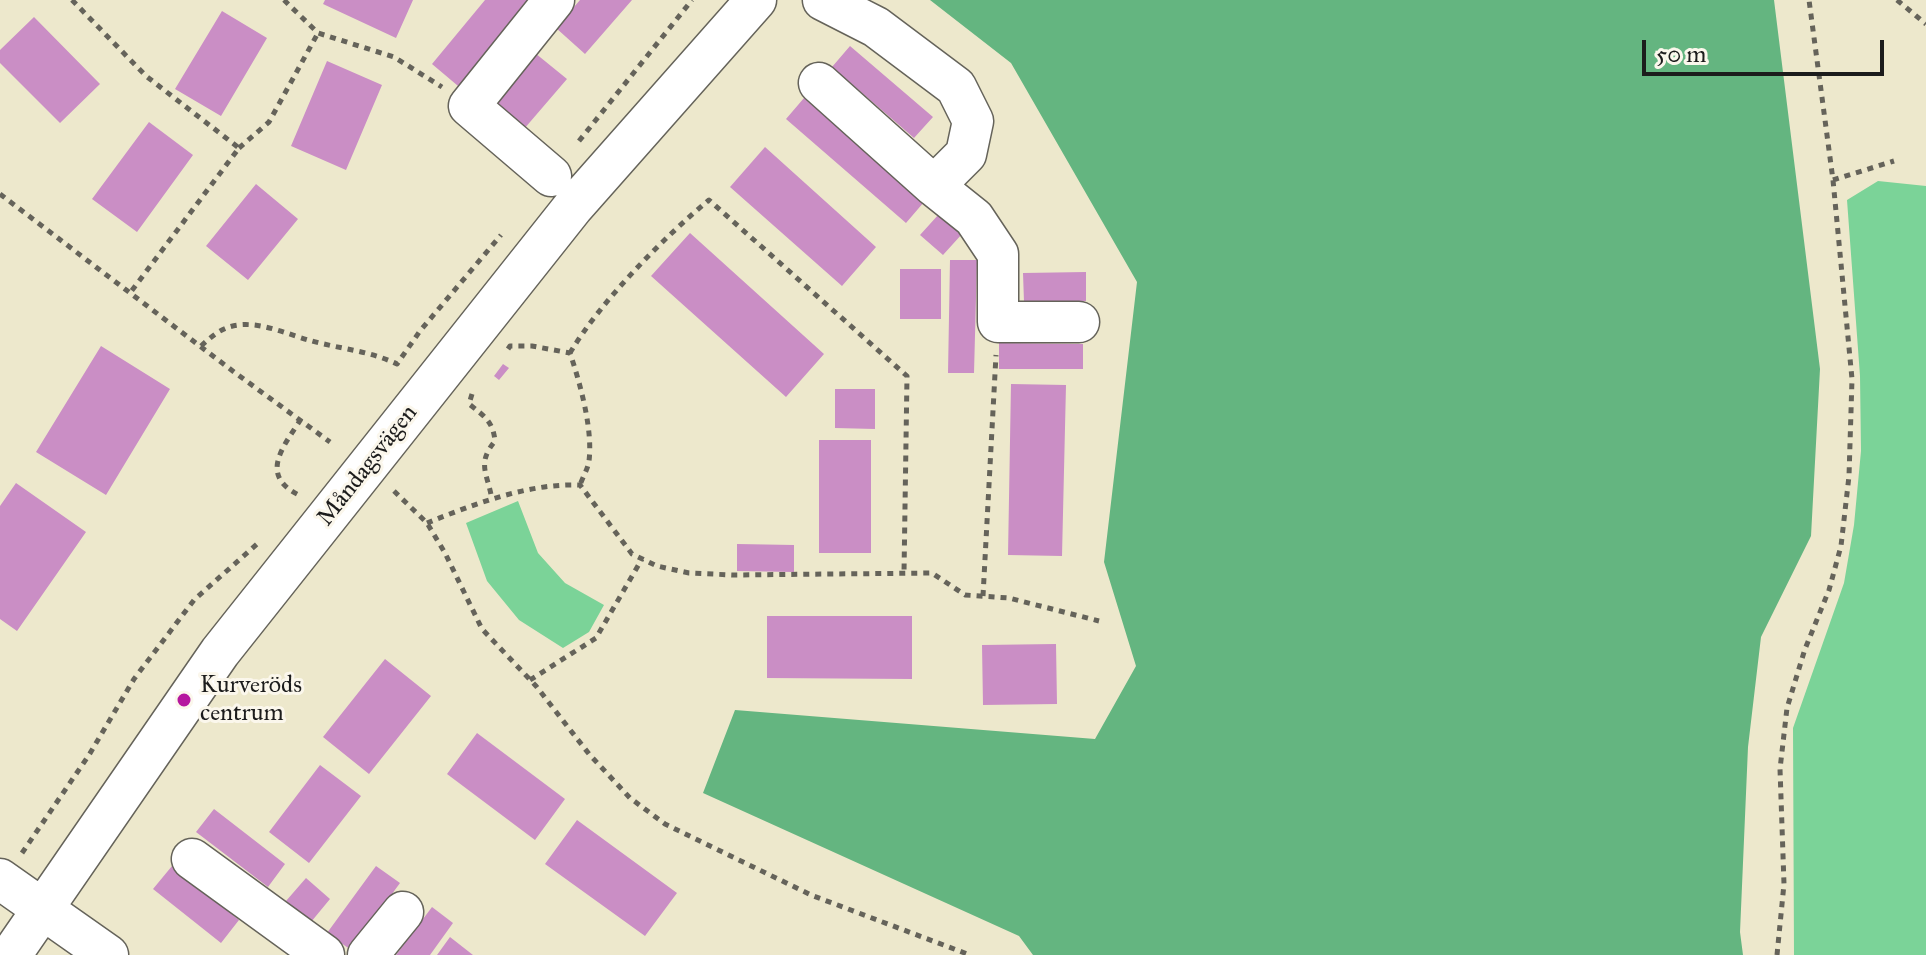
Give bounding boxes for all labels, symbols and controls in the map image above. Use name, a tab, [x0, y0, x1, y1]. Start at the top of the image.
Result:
scale bar	[1646, 24, 1888, 74]
text: 50 m	[1656, 39, 1706, 69]
street label: Måndagsvägen	[312, 400, 424, 532]
place label: Kurveröds centrum	[200, 672, 302, 728]
marker: Kurveröds centrum	[175, 691, 193, 709]

